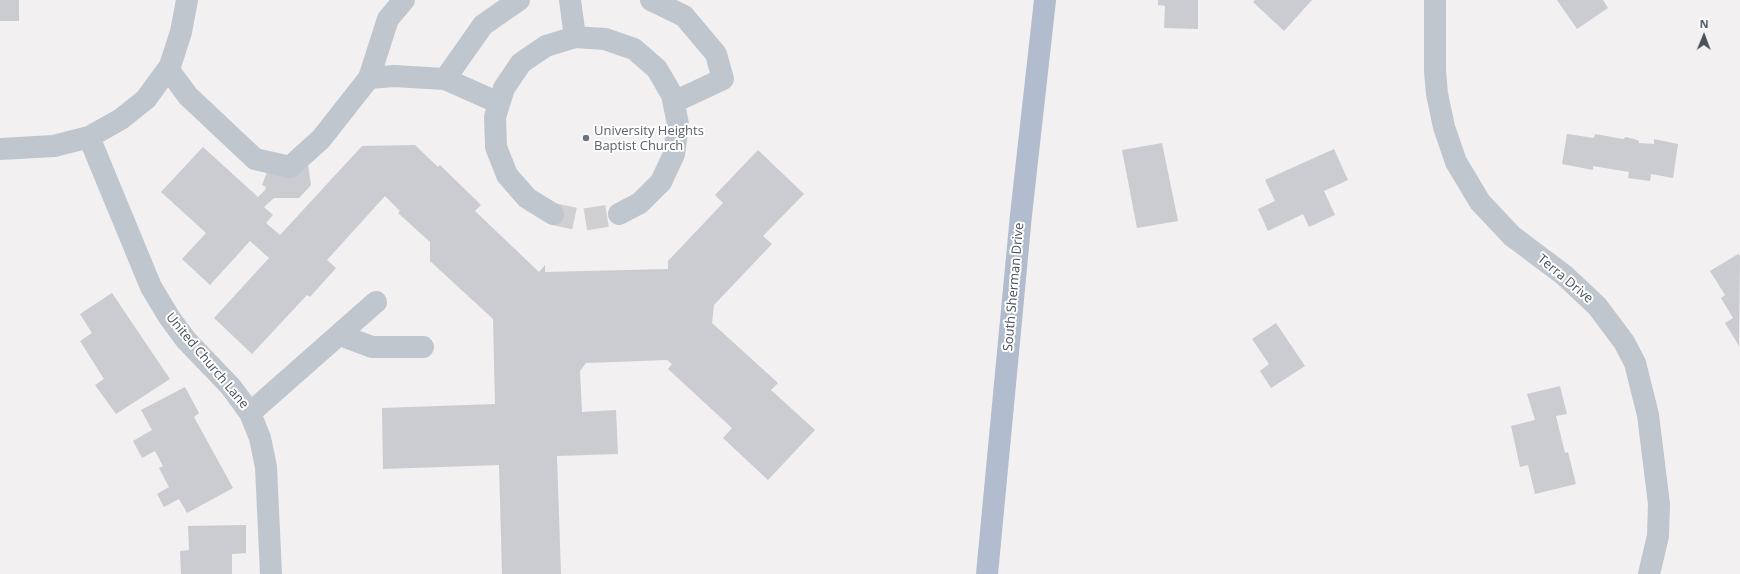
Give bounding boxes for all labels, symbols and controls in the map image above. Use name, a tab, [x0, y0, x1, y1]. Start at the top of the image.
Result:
north arrow	[1684, 16, 1724, 56]
text: N	[1700, 16, 1709, 31]
place label: University Heights Baptist Church	[594, 123, 704, 154]
marker: University Heights Baptist Church	[581, 133, 591, 143]
street label: South Sherman Drive	[1001, 222, 1027, 352]
street label: Terra Drive	[1534, 251, 1596, 307]
street label: United Church Lane	[162, 310, 252, 412]

